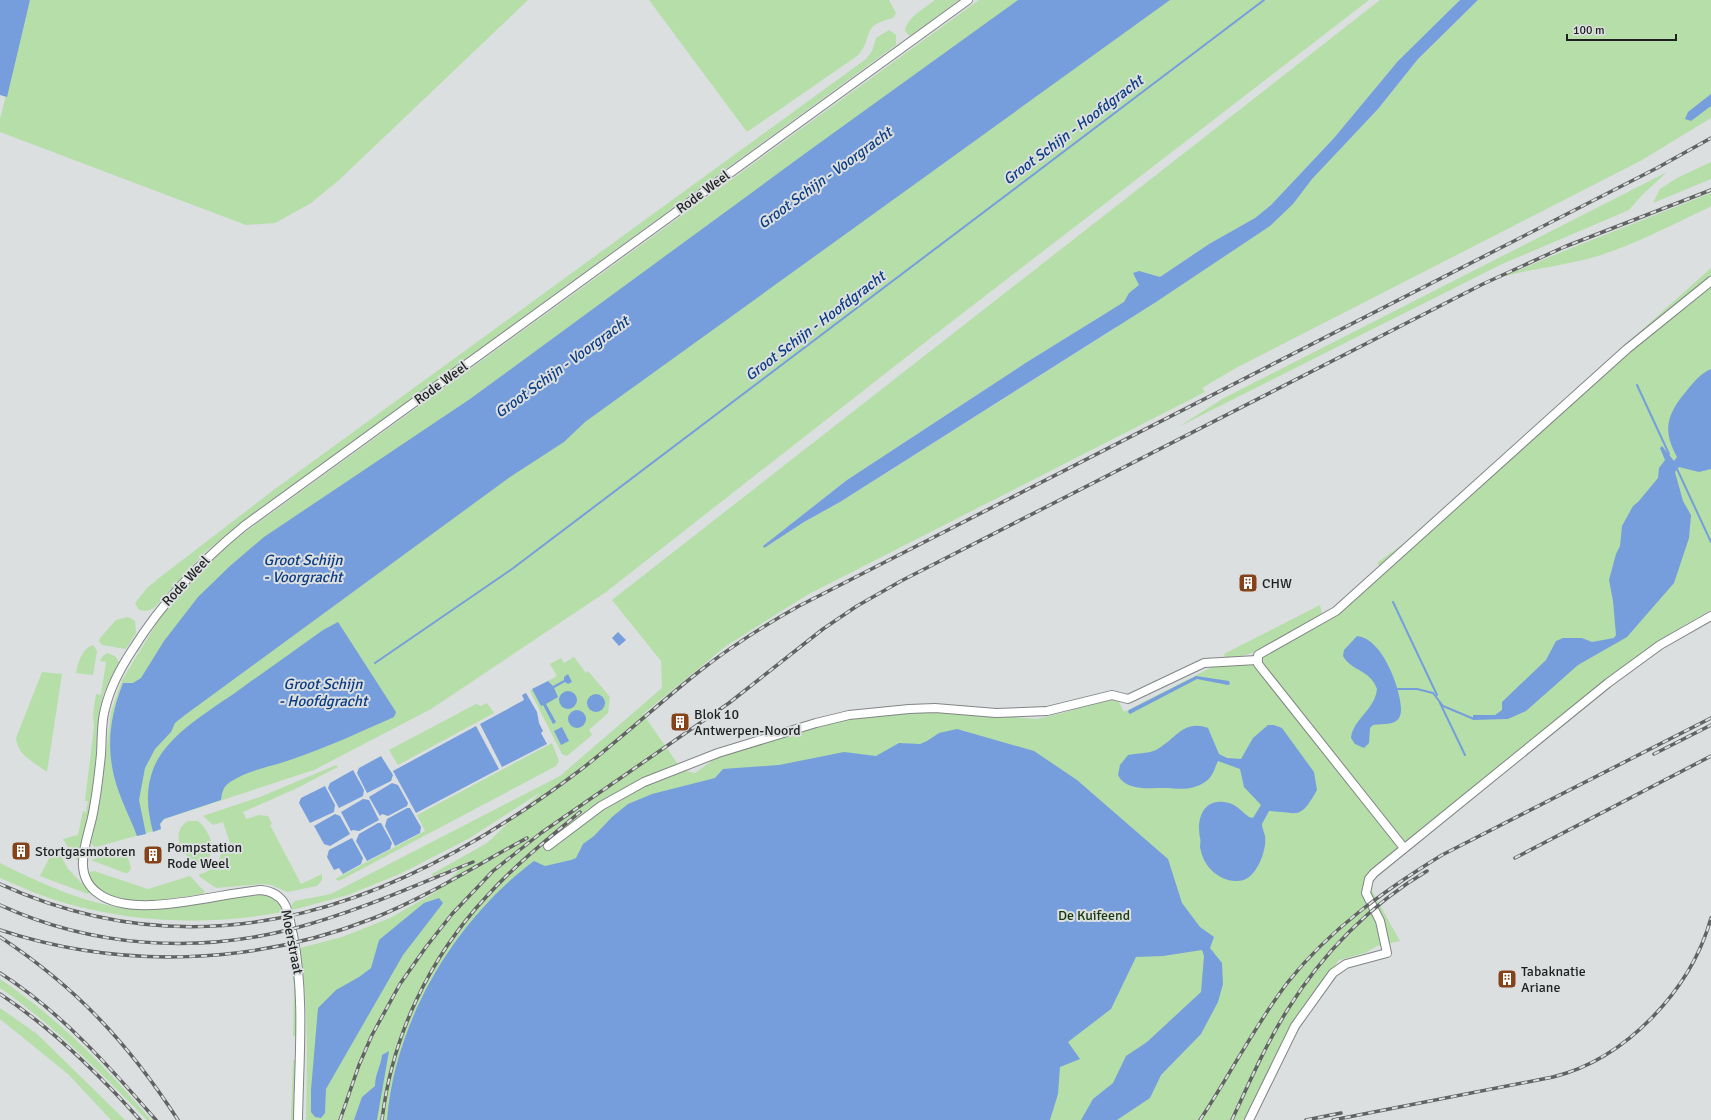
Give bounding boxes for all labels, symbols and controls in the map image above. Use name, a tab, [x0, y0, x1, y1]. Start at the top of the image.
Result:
scale bar	[1567, 16, 1676, 42]
text: 100 m	[1573, 23, 1605, 38]
water label: Groot Schijn - Hoofdgracht	[999, 70, 1148, 189]
water label: Groot Schijn - Voorgracht	[755, 122, 897, 233]
street label: Rode Weel	[673, 167, 733, 217]
water label: Groot Schijn - Hoofdgracht	[741, 266, 890, 385]
water label: Groot Schijn - Voorgracht	[492, 311, 634, 422]
street label: Rode Weel	[411, 358, 471, 408]
water label: Groot Schijn - Voorgracht	[264, 551, 344, 586]
street label: Rode Weel	[158, 552, 214, 610]
building icon: CHW	[1237, 572, 1259, 594]
place label: CHW	[1262, 575, 1292, 592]
water label: Groot Schijn - Hoofdgracht	[279, 675, 369, 710]
place label: Blok 10 Antwerpen-Noord	[694, 706, 801, 739]
building icon: Blok 10 Antwerpen-Noord	[669, 711, 691, 733]
place label: Pompstation Rode Weel	[167, 839, 242, 872]
building icon: Stortgasmotoren	[10, 840, 32, 862]
place label: Stortgasmotoren	[35, 843, 136, 860]
building icon: Pompstation Rode Weel	[142, 844, 164, 866]
park label: De Kuifeend	[1058, 907, 1130, 924]
street label: Moerstraat	[277, 908, 307, 976]
place label: Tabaknatie Ariane	[1521, 963, 1586, 996]
building icon: Tabaknatie Ariane	[1496, 968, 1518, 990]

